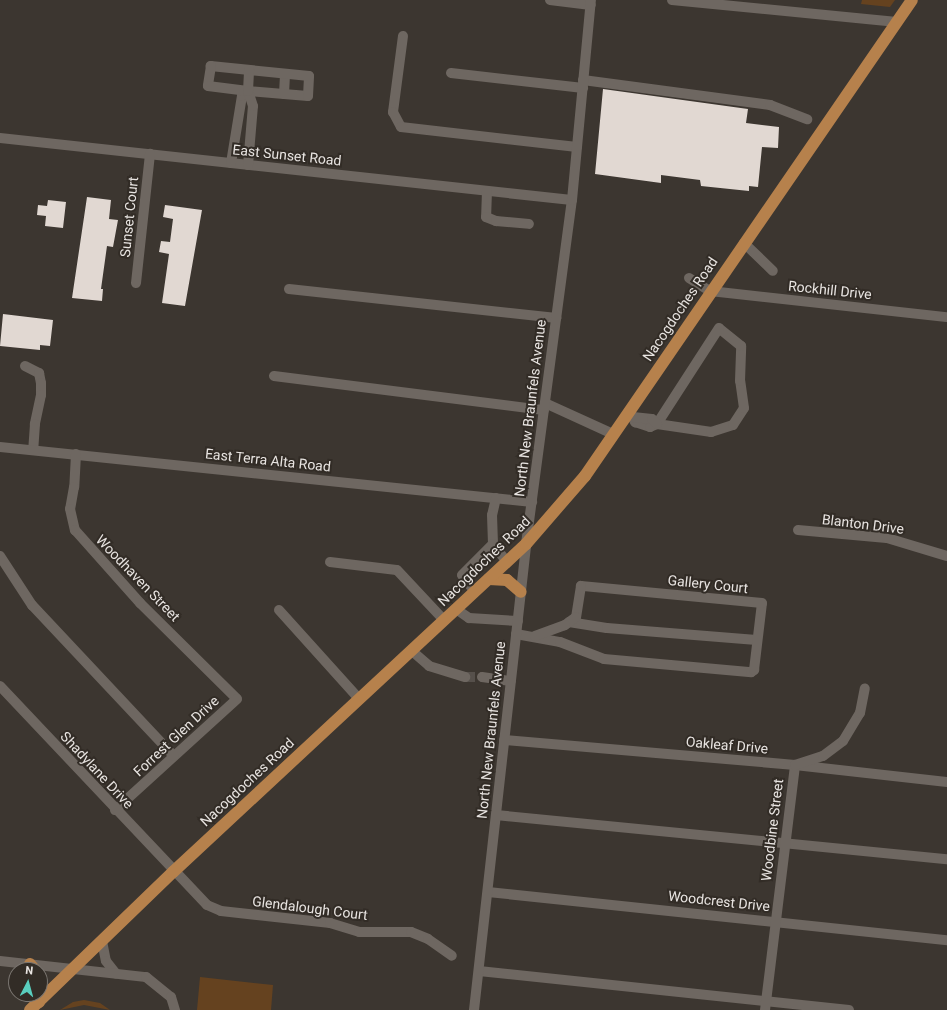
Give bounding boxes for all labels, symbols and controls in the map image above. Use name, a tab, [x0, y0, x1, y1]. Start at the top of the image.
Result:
street label: East Sunset Road	[232, 141, 342, 169]
street label: Sunset Court	[116, 176, 142, 258]
street label: Nacogdoches Road	[639, 254, 721, 364]
street label: Rockhill Drive	[787, 277, 873, 303]
street label: North New Braunfels Avenue	[511, 318, 549, 498]
street label: East Terra Alta Road	[204, 445, 332, 475]
street label: Blanton Drive	[821, 511, 905, 537]
street label: Nacogdoches Road	[434, 513, 534, 609]
street label: Woodhaven Street	[93, 531, 183, 625]
street label: Gallery Court	[667, 571, 749, 597]
street label: North New Braunfels Avenue	[473, 640, 509, 820]
street label: Forrest Glen Drive	[130, 692, 222, 780]
street label: Shadylane Drive	[57, 728, 137, 812]
street label: Oakleaf Drive	[685, 733, 769, 757]
street label: Nacogdoches Road	[197, 734, 297, 830]
street label: Woodbine Street	[757, 778, 787, 882]
street label: Woodcrest Drive	[667, 887, 771, 915]
street label: Glendalough Court	[251, 893, 369, 923]
north arrow	[8, 962, 48, 1002]
text: N	[25, 964, 34, 977]

